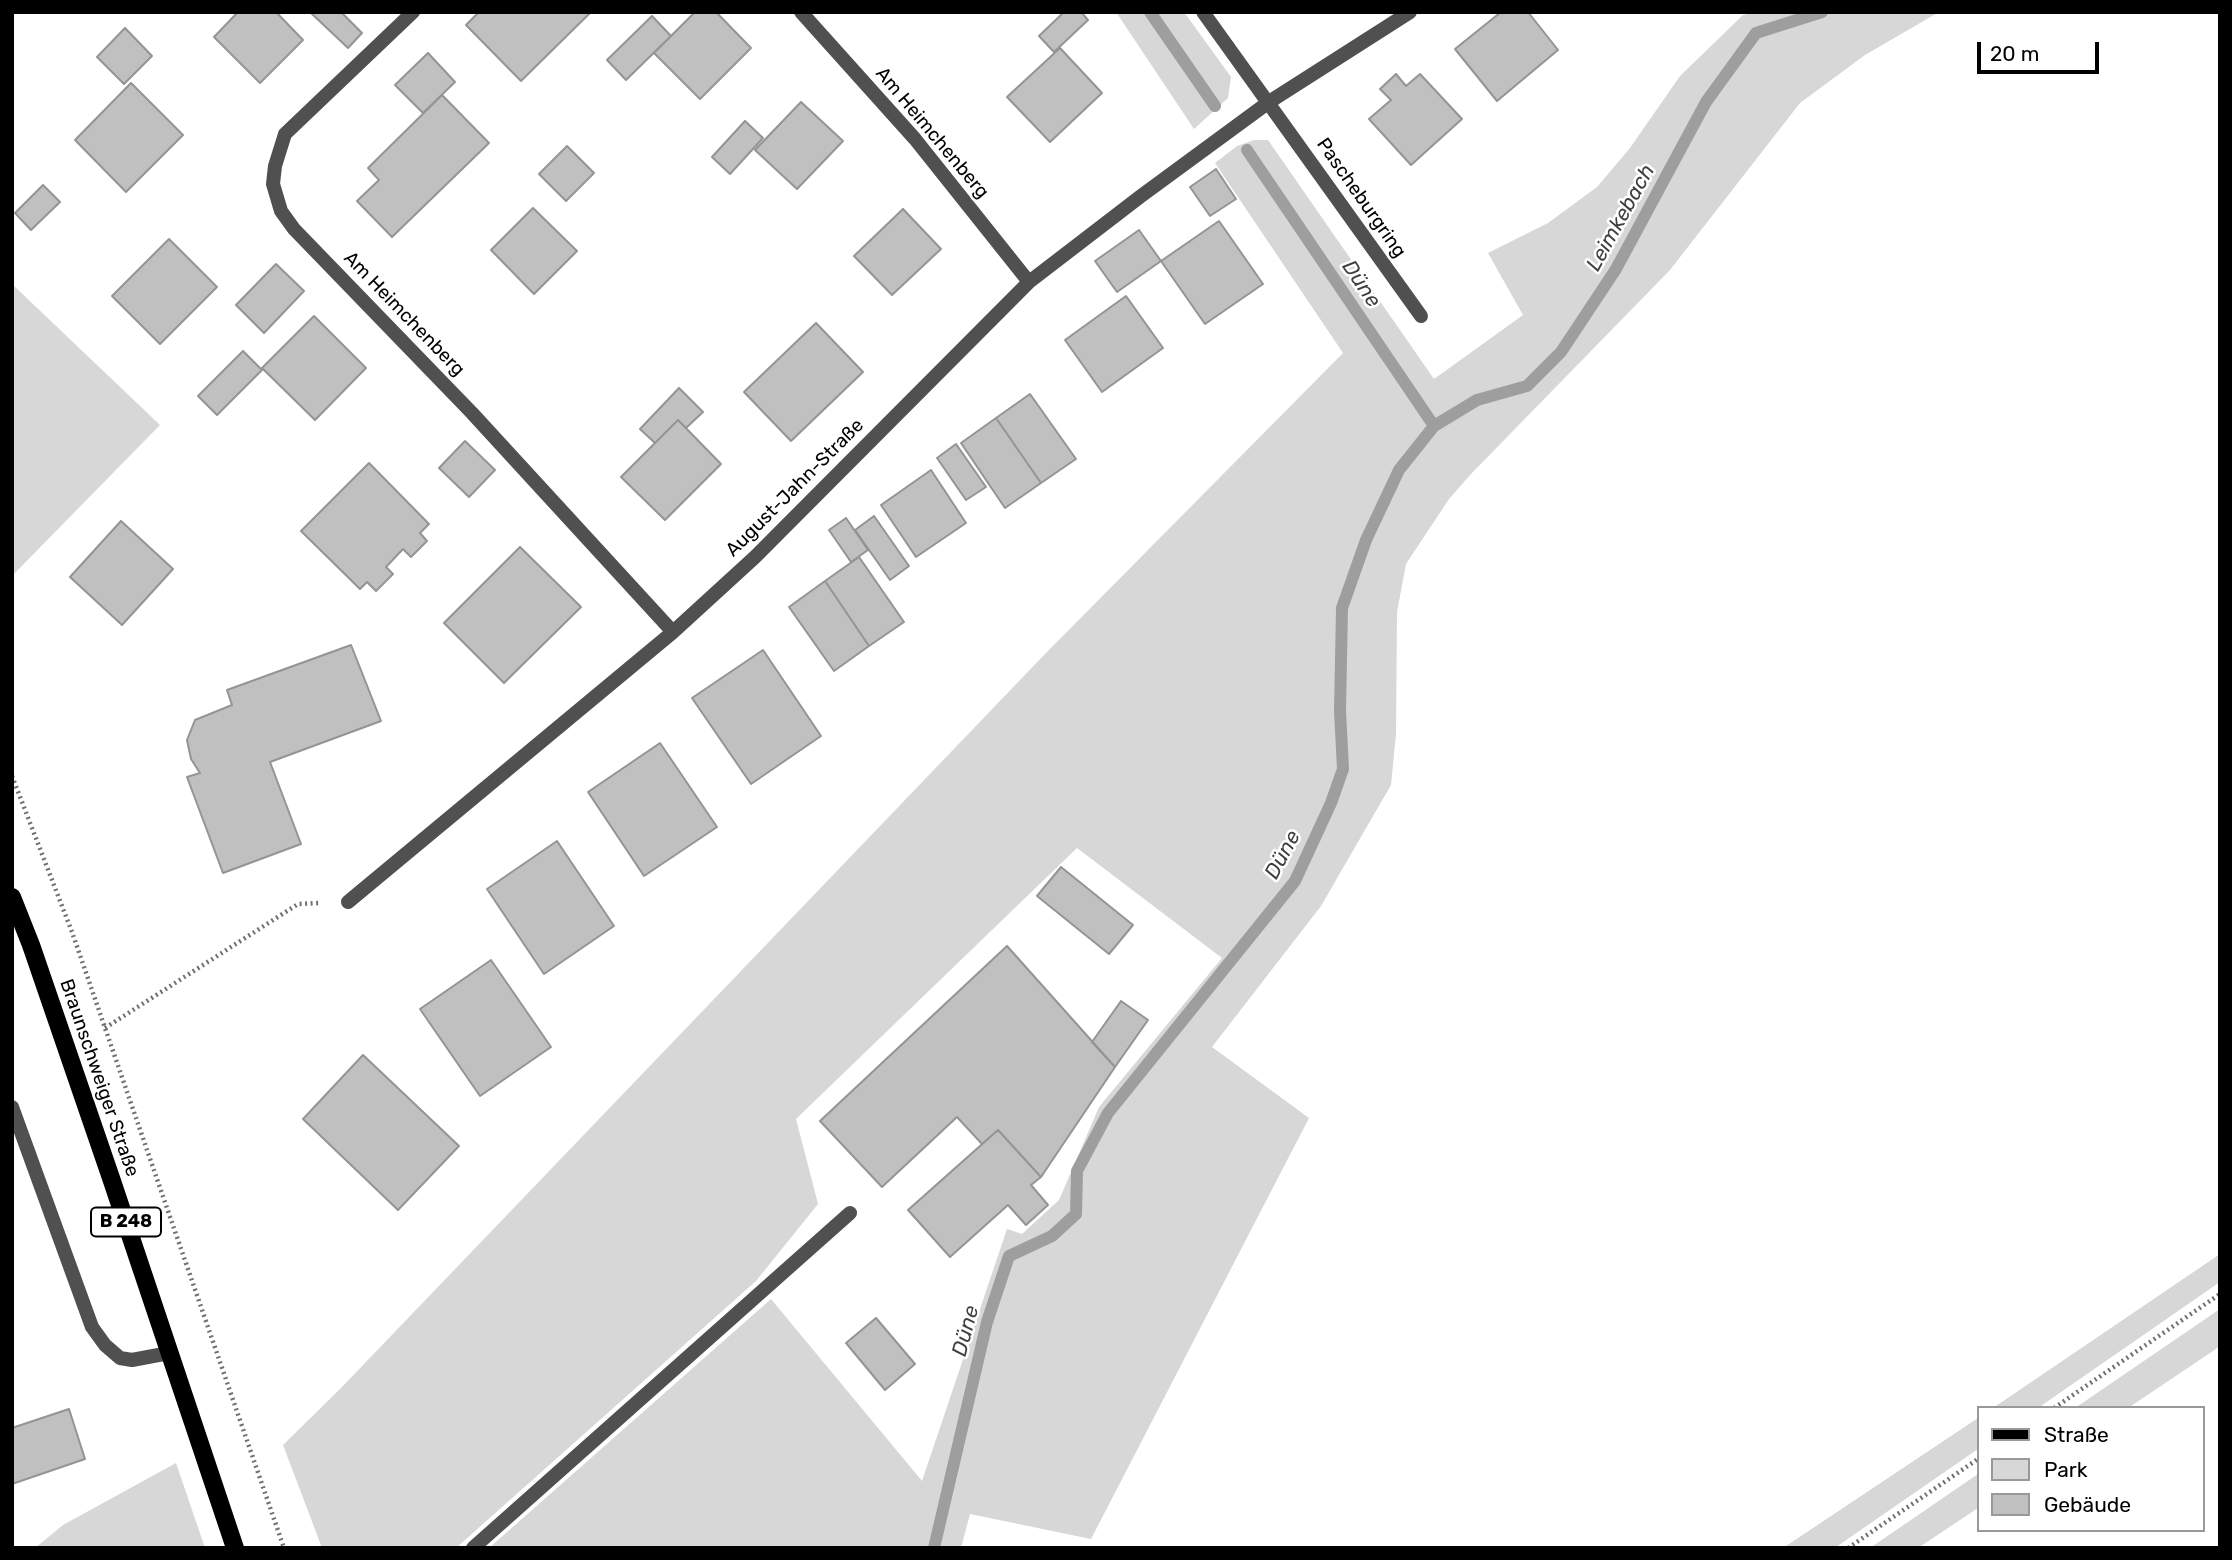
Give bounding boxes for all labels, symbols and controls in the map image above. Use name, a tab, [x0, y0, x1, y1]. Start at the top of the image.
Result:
scale bar	[1980, 28, 2102, 72]
text: 20 m	[1990, 41, 2039, 66]
street label: Am Heimchenberg	[870, 63, 994, 203]
street label: Pascheburgring	[1311, 134, 1411, 262]
water label: Leimkebach	[1581, 160, 1661, 276]
street label: Am Heimchenberg	[339, 247, 469, 381]
water label: Düne	[1336, 256, 1386, 312]
street label: August-Jahn-Straße	[721, 414, 869, 562]
water label: Düne	[1260, 826, 1306, 884]
street label: Braunschweiger Straße	[54, 976, 144, 1180]
road number: B 248	[91, 1208, 161, 1237]
water label: Düne	[947, 1303, 985, 1359]
legend	[1976, 1406, 2204, 1532]
text: Straße	[2044, 1422, 2109, 1447]
text: Park	[2044, 1457, 2088, 1482]
text: Gebäude	[2044, 1492, 2131, 1517]

